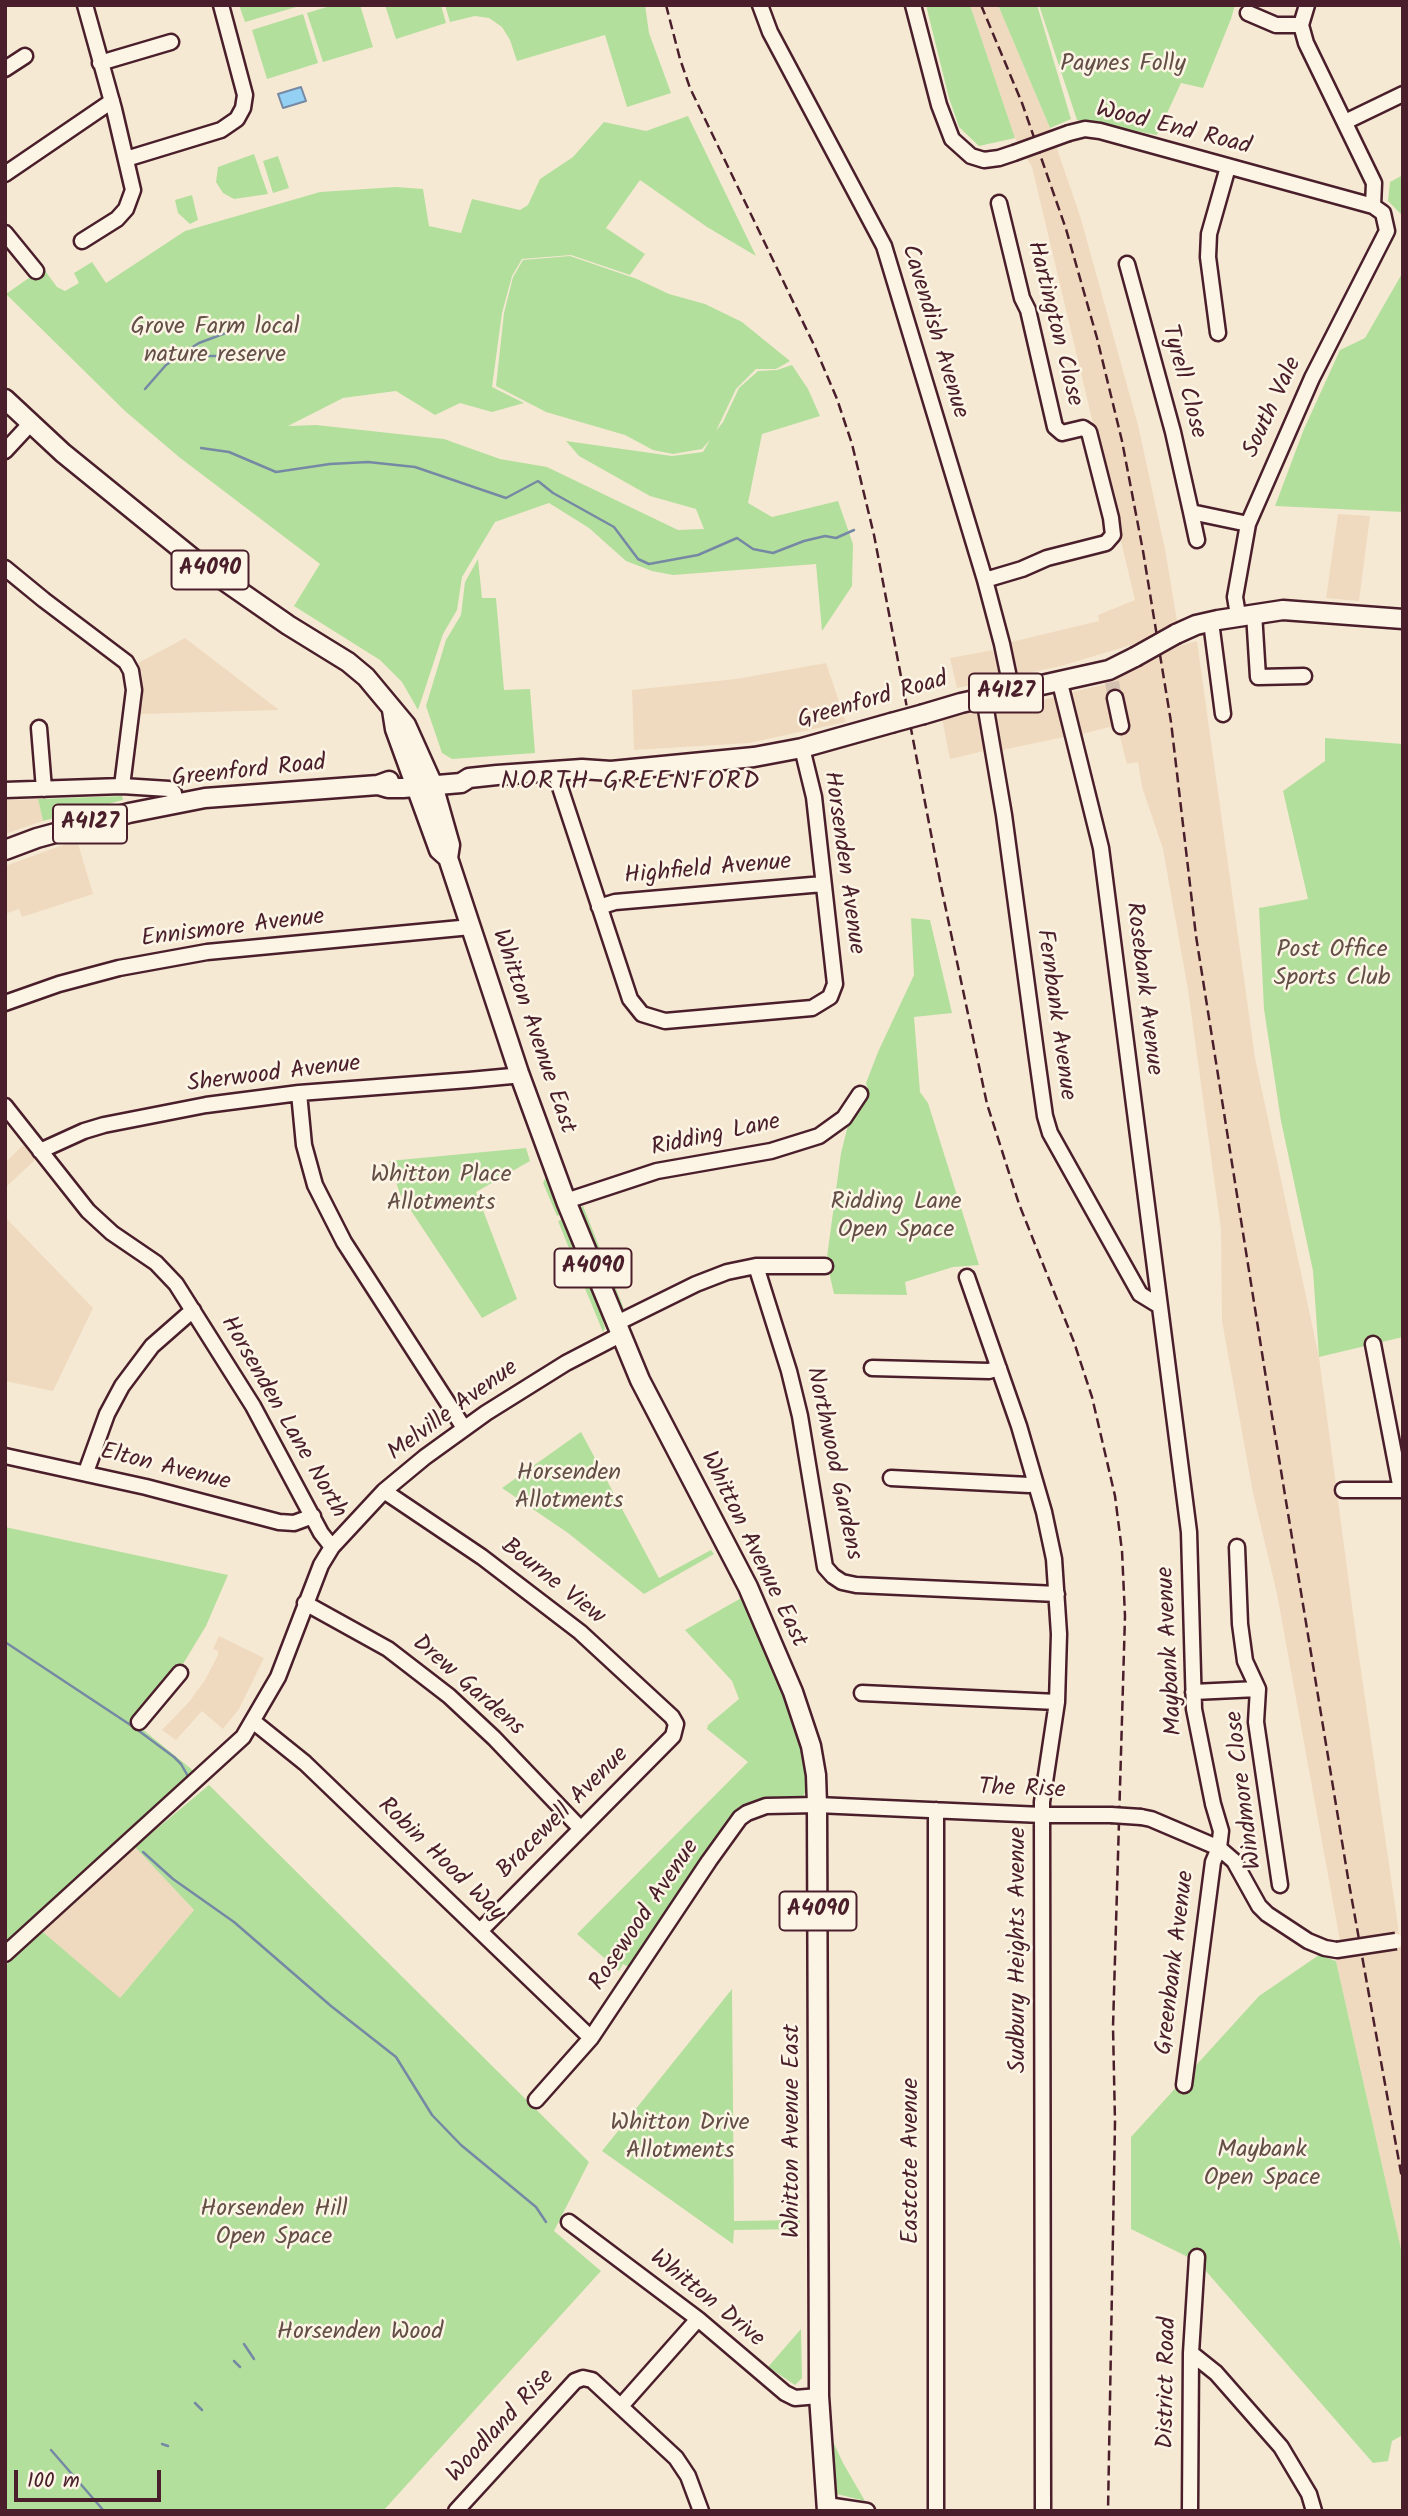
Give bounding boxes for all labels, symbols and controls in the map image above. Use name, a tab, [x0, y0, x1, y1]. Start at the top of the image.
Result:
park label: Paynes Folly	[1060, 52, 1186, 80]
street label: Wood End Road	[1093, 97, 1253, 163]
street label: Hartington Close	[1019, 238, 1087, 410]
street label: Cavendish Avenue	[893, 242, 973, 422]
park label: Grove Farm local nature reserve	[130, 315, 300, 371]
street label: Tyrell Close	[1153, 322, 1211, 442]
street label: South Vale	[1238, 353, 1310, 463]
road number: A4090	[172, 550, 248, 590]
street label: Greenford Road	[795, 667, 951, 737]
road number: A4127	[969, 674, 1043, 712]
street label: Greenford Road	[171, 751, 327, 795]
district label: NORTH GREENFORD	[502, 768, 760, 800]
street label: Horsenden Avenue	[815, 770, 869, 956]
road number: A4127	[53, 804, 127, 844]
street label: Highfield Avenue	[623, 849, 793, 893]
street label: Rosebank Avenue	[1117, 901, 1167, 1077]
street label: Ennismore Avenue	[140, 904, 326, 956]
street label: Whitton Avenue East	[484, 926, 580, 1138]
street label: Fernbank Avenue	[1028, 928, 1080, 1102]
park label: Post Office Sports Club	[1274, 938, 1390, 994]
street label: Sherwood Avenue	[186, 1051, 362, 1101]
street label: Ridding Lane	[649, 1109, 783, 1165]
park label: Whitton Place Allotments	[371, 1163, 511, 1219]
park label: Ridding Lane Open Space	[830, 1190, 962, 1246]
road number: A4090	[554, 1248, 632, 1288]
street label: Horsenden Lane North	[212, 1312, 352, 1524]
street label: Melville Avenue	[383, 1355, 525, 1469]
street label: Northwood Gardens	[798, 1365, 866, 1563]
street label: Elton Avenue	[97, 1439, 233, 1499]
street label: Whitton Avenue East	[692, 1447, 812, 1653]
park label: Horsenden Allotments	[515, 1461, 623, 1517]
street label: Bourne View	[494, 1533, 610, 1633]
street label: Maybank Avenue	[1153, 1566, 1191, 1736]
street label: Drew Gardens	[405, 1630, 529, 1744]
street label: Windmore Close	[1222, 1709, 1270, 1871]
street label: Bracewell Avenue	[492, 1742, 636, 1886]
street label: The Rise	[978, 1775, 1066, 1807]
street label: Robin Hood Way	[370, 1793, 510, 1929]
street label: Sudbury Heights Avenue	[1006, 1827, 1034, 2073]
street label: Rosewood Avenue	[585, 1835, 707, 1997]
street label: Greenbank Avenue	[1151, 1869, 1203, 2057]
road number: A4090	[780, 1892, 856, 1930]
street label: Whitton Avenue East	[780, 2024, 808, 2238]
street label: Eastcote Avenue	[899, 2078, 927, 2244]
park label: Whitton Drive Allotments	[610, 2111, 750, 2167]
park label: Maybank Open Space	[1204, 2138, 1320, 2194]
park label: Horsenden Hill Open Space	[200, 2197, 348, 2253]
street label: Whitton Drive	[643, 2245, 769, 2355]
street label: District Road	[1153, 2317, 1185, 2449]
park label: Horsenden Wood	[277, 2320, 443, 2348]
street label: Woodland Rise	[442, 2364, 562, 2490]
scale bar	[18, 2456, 164, 2500]
text: 100 m	[27, 2465, 80, 2498]

